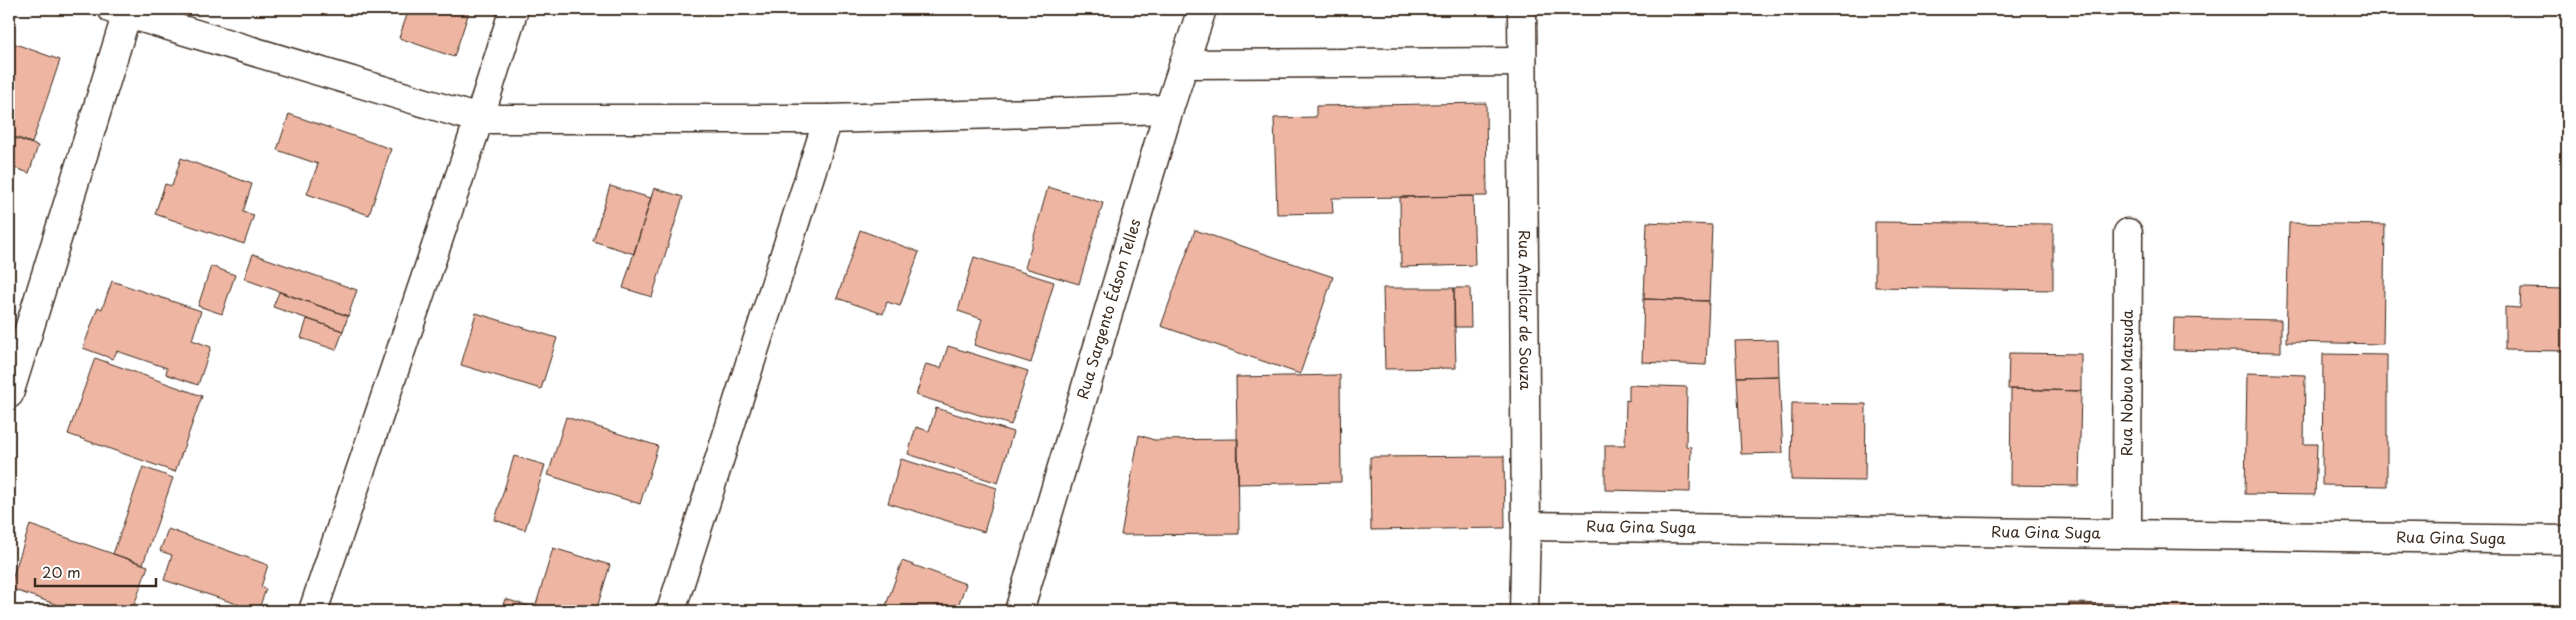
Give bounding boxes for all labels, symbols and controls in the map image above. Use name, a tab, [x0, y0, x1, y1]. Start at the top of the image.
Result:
street label: Rua Sargento Édson Telles	[1070, 216, 1146, 402]
street label: Rua Amílcar de Souza	[1514, 230, 1538, 391]
street label: Rua Nobuo Matsuda	[2114, 309, 2138, 456]
street label: Rua Gina Suga	[1586, 514, 1697, 538]
street label: Rua Gina Suga	[1991, 519, 2102, 544]
street label: Rua Gina Suga	[2396, 525, 2507, 549]
scale bar	[35, 555, 156, 587]
text: 20 m	[42, 560, 81, 583]

